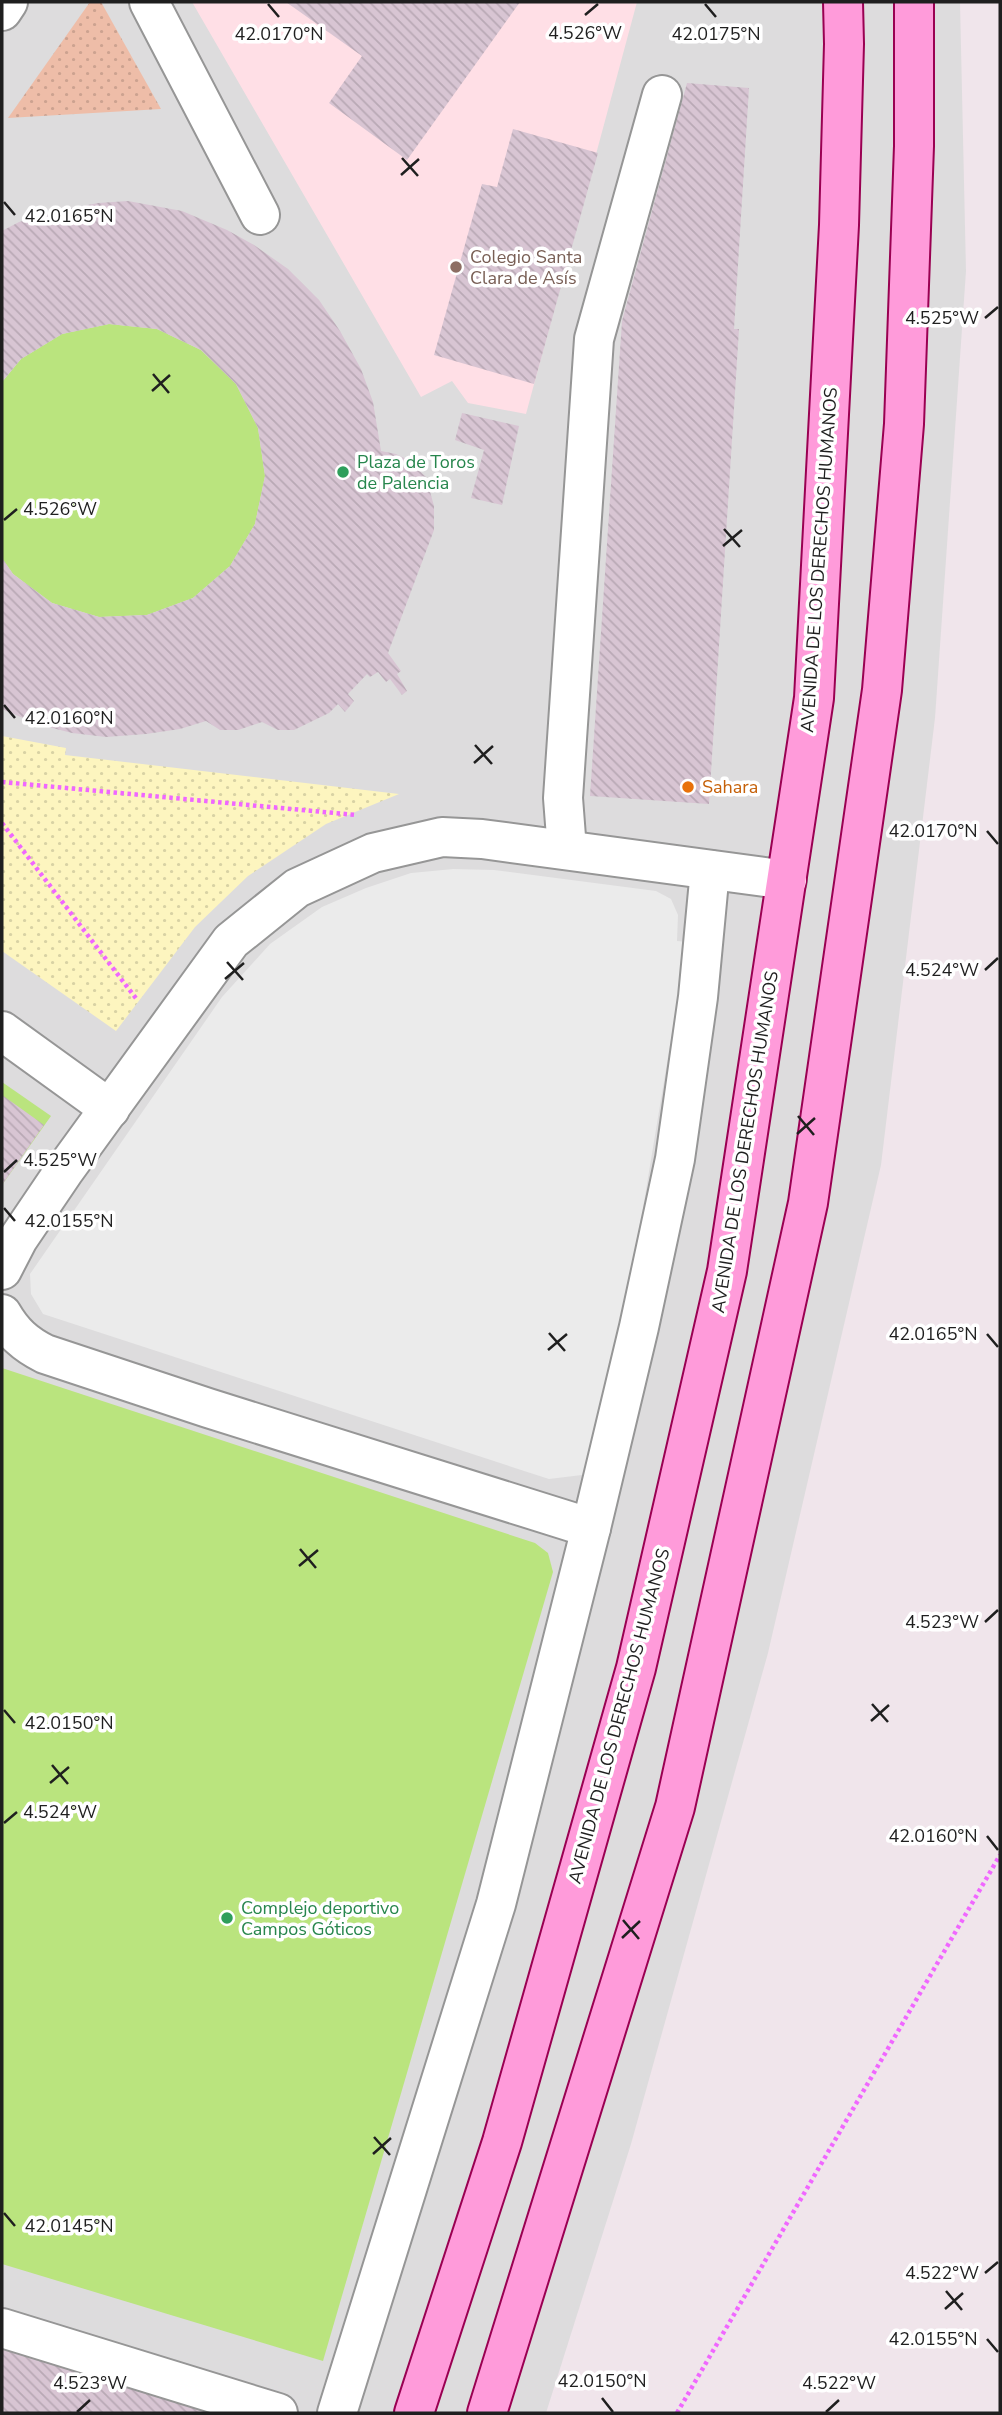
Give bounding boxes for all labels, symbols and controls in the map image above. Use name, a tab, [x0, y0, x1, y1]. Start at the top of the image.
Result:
text: 4.526°W	[548, 21, 622, 45]
text: 42.0170°N	[235, 22, 323, 46]
text: 42.0175°N	[672, 22, 760, 46]
text: 42.0165°N	[25, 204, 113, 228]
place label: Colegio Santa Clara de Asís	[470, 245, 582, 290]
marker: Colegio Santa Clara de Asís	[448, 259, 464, 275]
text: 4.525°W	[905, 306, 979, 330]
street label: AVENIDA DE LOS DERECHOS HUMANOS	[795, 387, 843, 733]
place label: Plaza de Toros de Palencia	[357, 450, 475, 495]
marker: Plaza de Toros de Palencia	[335, 464, 351, 480]
text: 4.526°W	[23, 497, 97, 521]
text: 42.0160°N	[25, 706, 113, 730]
place label: Sahara	[702, 775, 758, 799]
marker: Sahara	[680, 779, 696, 795]
text: 42.0170°N	[889, 819, 977, 843]
text: 4.524°W	[905, 958, 979, 982]
street label: AVENIDA DE LOS DERECHOS HUMANOS	[706, 969, 784, 1315]
text: 4.525°W	[23, 1148, 97, 1172]
text: 42.0155°N	[25, 1209, 113, 1233]
text: 42.0165°N	[889, 1322, 977, 1346]
street label: AVENIDA DE LOS DERECHOS HUMANOS	[563, 1546, 675, 1886]
text: 4.523°W	[905, 1610, 979, 1634]
text: 42.0150°N	[25, 1711, 113, 1735]
text: 4.524°W	[23, 1800, 97, 1824]
text: 42.0160°N	[889, 1824, 977, 1848]
place label: Complejo deportivo Campos Góticos	[241, 1896, 399, 1941]
marker: Complejo deportivo Campos Góticos	[219, 1910, 235, 1926]
text: 42.0145°N	[25, 2214, 113, 2238]
text: 4.522°W	[905, 2261, 979, 2285]
text: 42.0155°N	[889, 2327, 977, 2351]
text: 42.0150°N	[558, 2369, 646, 2393]
text: 4.523°W	[53, 2371, 127, 2395]
text: 4.522°W	[802, 2371, 876, 2395]

